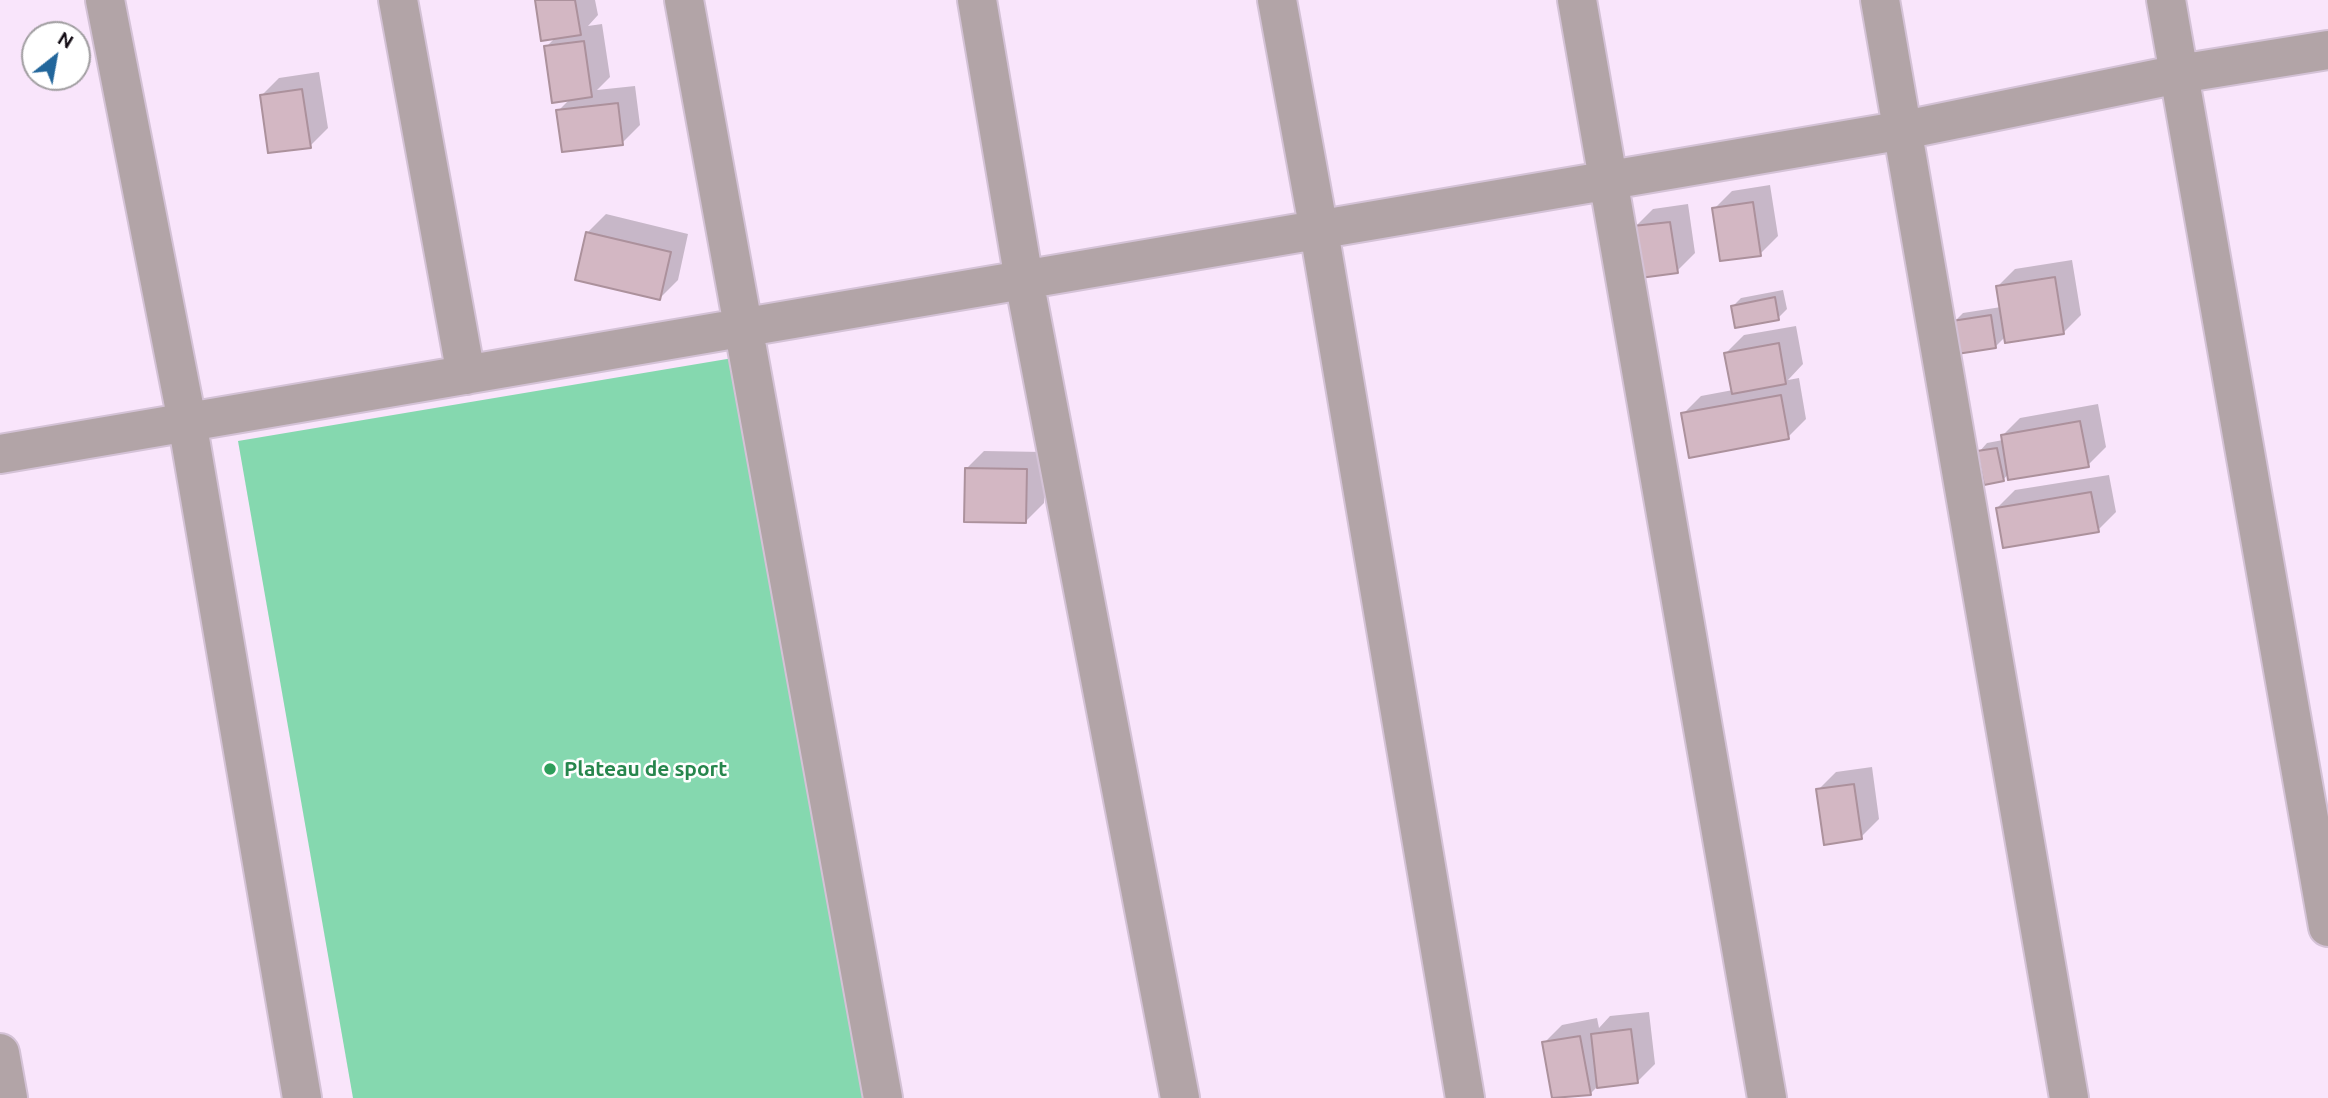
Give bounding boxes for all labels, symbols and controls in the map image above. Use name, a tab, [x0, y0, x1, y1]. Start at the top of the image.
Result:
north arrow	[21, 21, 91, 91]
text: N	[54, 27, 78, 53]
place label: Plateau de sport	[564, 756, 727, 782]
marker: Plateau de sport	[542, 761, 558, 777]

